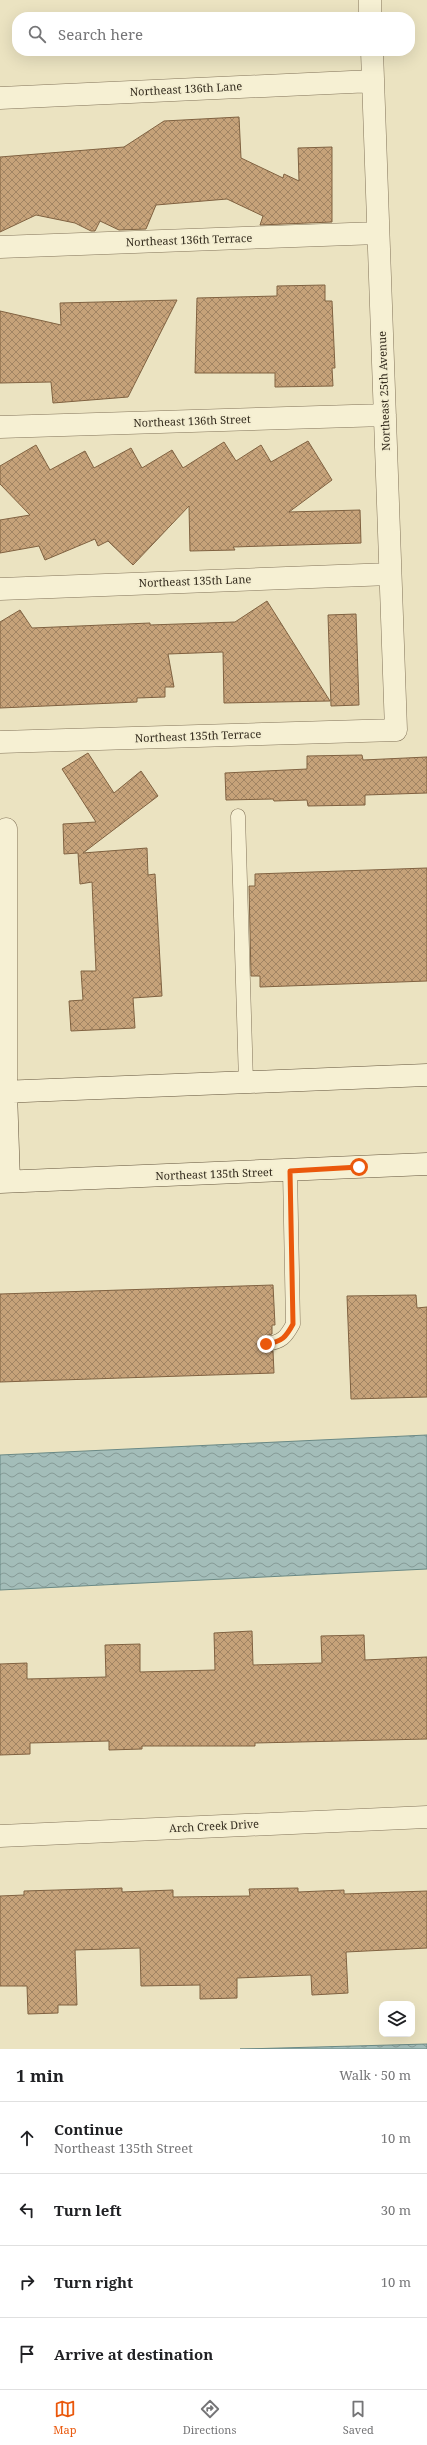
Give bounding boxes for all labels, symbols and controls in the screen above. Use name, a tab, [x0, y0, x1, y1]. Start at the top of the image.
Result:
search box	[12, 12, 415, 56]
icon: search	[26, 23, 48, 45]
text: Search here	[58, 24, 143, 44]
street label: Northeast 136th Lane	[129, 78, 243, 99]
street label: Northeast 136th Terrace	[126, 230, 253, 249]
street label: Northeast 25th Avenue	[374, 331, 393, 451]
street label: Northeast 136th Street	[133, 411, 251, 430]
street label: Northeast 135th Lane	[138, 571, 252, 590]
street label: Northeast 135th Terrace	[135, 726, 262, 745]
route start	[350, 1158, 368, 1176]
street label: Northeast 135th Street	[155, 1164, 273, 1183]
route end	[257, 1335, 275, 1353]
street label: Arch Creek Drive	[169, 1816, 259, 1835]
map controls	[379, 2001, 415, 2037]
button: layers	[379, 2001, 415, 2037]
text: 1 min	[16, 2064, 64, 2087]
text: Walk · 50 m	[339, 2066, 411, 2084]
text: Continue	[54, 2119, 123, 2139]
icon: ahead	[16, 2127, 38, 2149]
text: 10 m	[381, 2129, 411, 2147]
text: Northeast 135th Street	[54, 2139, 193, 2157]
icon: left	[16, 2199, 38, 2221]
text: Turn left	[54, 2200, 122, 2220]
text: 30 m	[381, 2201, 411, 2219]
icon: right	[16, 2271, 38, 2293]
text: Turn right	[54, 2272, 133, 2292]
text: 10 m	[381, 2273, 411, 2291]
icon: arrive	[16, 2343, 38, 2365]
text: Arrive at destination	[54, 2344, 213, 2364]
tab: Map	[53, 2398, 76, 2437]
tab: Directions	[183, 2398, 236, 2437]
tab: Saved	[343, 2398, 374, 2437]

